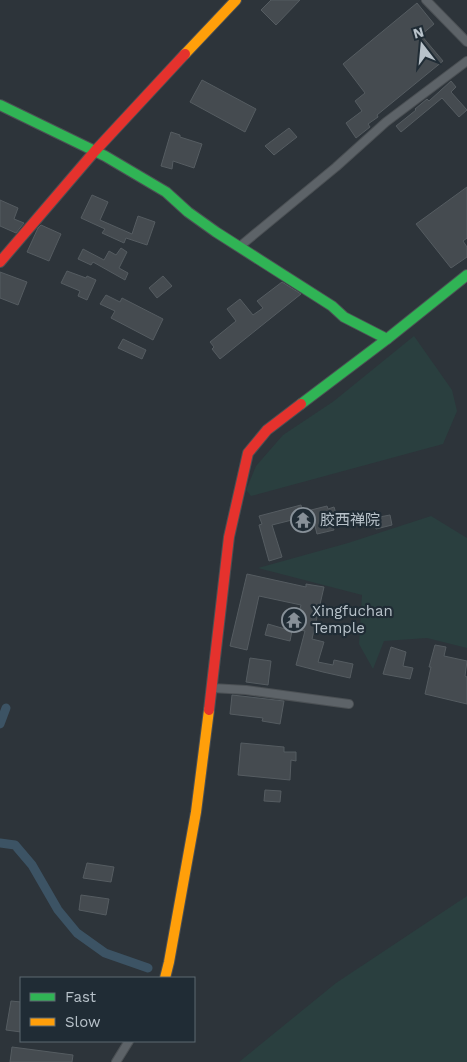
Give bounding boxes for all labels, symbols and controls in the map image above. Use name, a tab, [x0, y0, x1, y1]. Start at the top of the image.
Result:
north arrow	[397, 20, 447, 70]
text: N	[411, 23, 426, 42]
temple icon: 胶西禅院	[290, 507, 316, 533]
place label: 胶西禅院	[320, 511, 380, 529]
place label: Xingfuchan Temple	[312, 602, 393, 637]
temple icon: Xingfuchan Temple	[281, 607, 307, 633]
legend	[20, 977, 195, 1042]
text: Fast	[65, 988, 97, 1006]
text: Slow	[65, 1013, 101, 1031]

